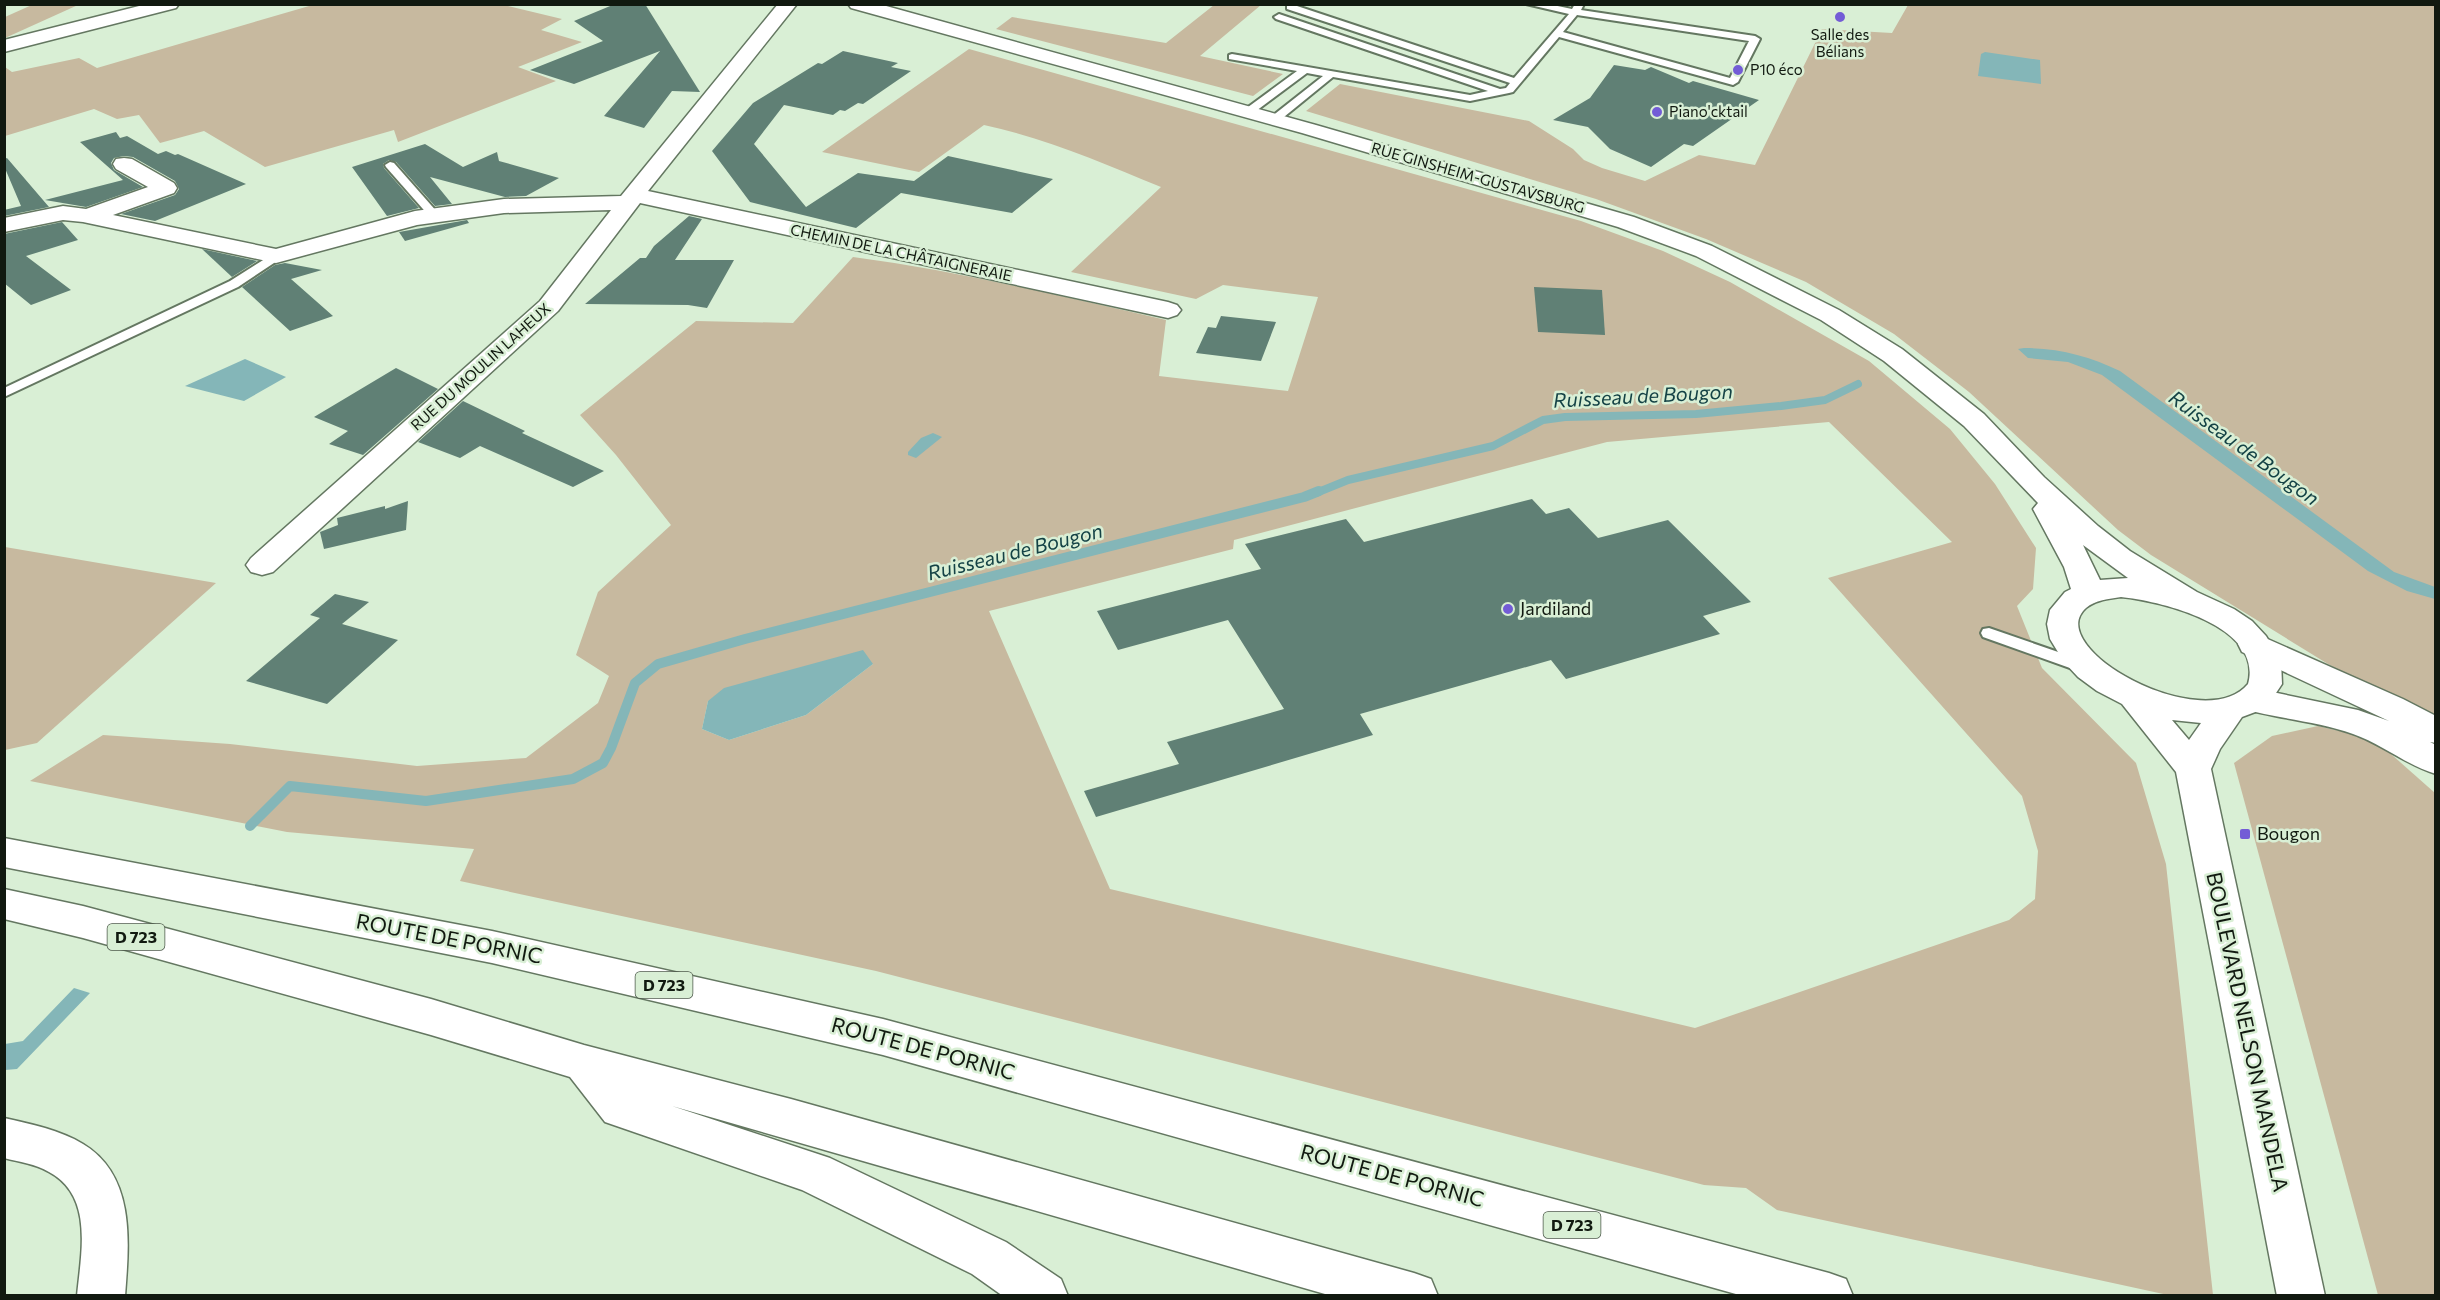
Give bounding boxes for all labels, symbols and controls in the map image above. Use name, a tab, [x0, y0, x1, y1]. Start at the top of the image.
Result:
marker: Salle des Bélians	[1833, 10, 1847, 24]
place label: Salle des Bélians	[1811, 25, 1869, 60]
place label: P10 éco	[1750, 60, 1803, 78]
marker: P10 éco	[1731, 63, 1745, 77]
place label: Piano'cktail	[1669, 102, 1748, 120]
marker: Piano'cktail	[1650, 105, 1664, 119]
street label: RUE GINSHEIM-GUSTAVSBURG	[1370, 138, 1587, 216]
street label: CHEMIN DE LA CHÂTAIGNERAIE	[789, 219, 1014, 284]
street label: RUE DU MOULIN LAHEUX	[407, 299, 554, 434]
water label: Ruisseau de Bougon	[1553, 378, 1733, 412]
water label: Ruisseau de Bougon	[2165, 385, 2324, 510]
water label: Ruisseau de Bougon	[925, 518, 1105, 584]
place label: Jardiland	[1520, 597, 1591, 619]
marker: Jardiland	[1501, 602, 1515, 616]
place label: Bougon	[2257, 822, 2320, 844]
marker: Bougon	[2238, 827, 2252, 841]
street label: BOULEVARD NELSON MANDELA	[2202, 870, 2295, 1194]
street label: ROUTE DE PORNIC	[354, 907, 544, 968]
road number: D 723	[108, 924, 164, 950]
road number: D 723	[636, 972, 692, 998]
street label: ROUTE DE PORNIC	[829, 1011, 1018, 1084]
street label: ROUTE DE PORNIC	[1298, 1138, 1487, 1211]
road number: D 723	[1544, 1212, 1600, 1238]

